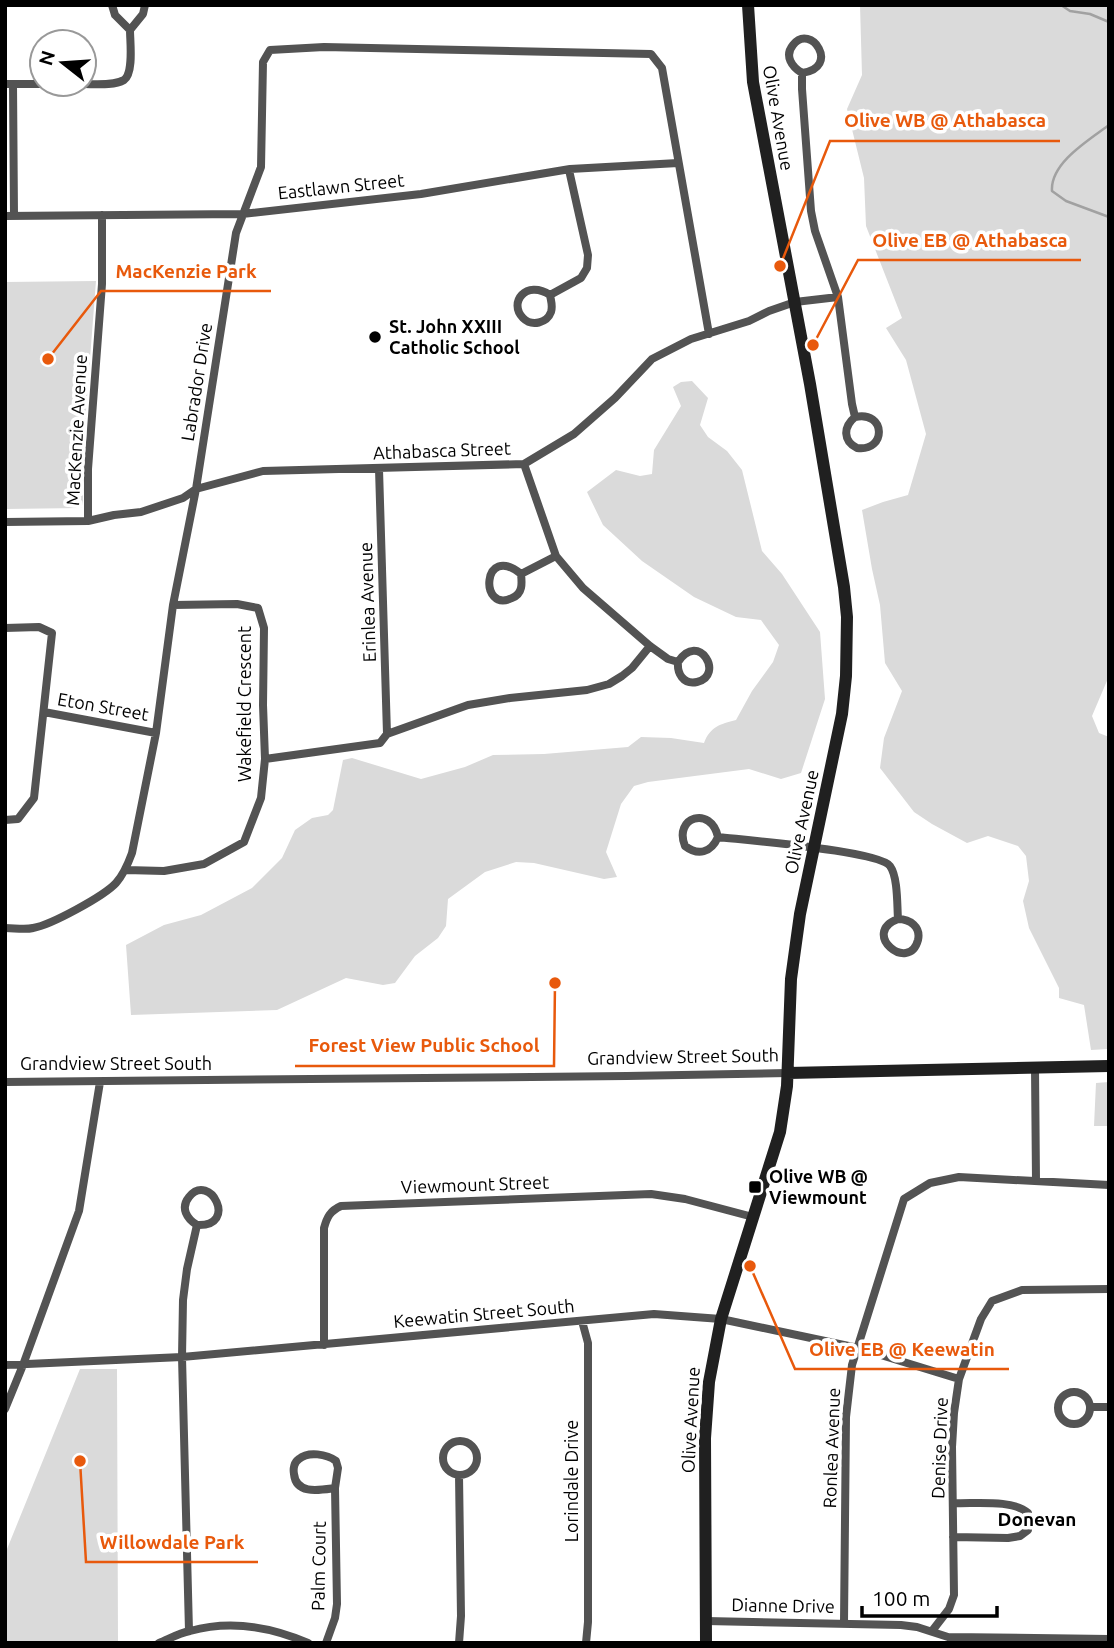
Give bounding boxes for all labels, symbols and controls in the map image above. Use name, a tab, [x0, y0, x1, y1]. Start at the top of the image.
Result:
north arrow	[28, 28, 98, 98]
text: N	[34, 48, 59, 68]
street label: Olive Avenue	[760, 64, 798, 172]
callout: Olive WB @ Athabasca	[830, 101, 1060, 141]
text: Olive WB @ Athabasca	[844, 109, 1046, 131]
street label: Eastlawn Street	[277, 169, 405, 203]
callout: Olive EB @ Athabasca	[858, 220, 1081, 260]
text: Olive EB @ Athabasca	[872, 229, 1068, 251]
callout: MacKenzie Park	[101, 251, 271, 291]
text: MacKenzie Park	[115, 260, 257, 282]
place label: St. John XXIII Catholic School	[389, 316, 520, 357]
street label: Labrador Drive	[177, 321, 215, 442]
marker: St. John XXIII Catholic School	[367, 329, 383, 345]
street label: MacKenzie Avenue	[62, 354, 90, 506]
street label: Athabasca Street	[373, 438, 511, 462]
street label: Erinlea Avenue	[355, 542, 379, 662]
street label: Wakefield Crescent	[234, 626, 254, 782]
street label: Eton Street	[56, 688, 150, 724]
street label: Olive Avenue	[780, 768, 822, 876]
callout: Forest View Public School	[295, 1026, 554, 1066]
text: Forest View Public School	[308, 1034, 540, 1056]
street label: Grandview Street South	[587, 1044, 779, 1068]
street label: Grandview Street South	[20, 1053, 212, 1073]
place label: Olive WB @ Viewmount	[769, 1166, 868, 1207]
street label: Viewmount Street	[400, 1171, 549, 1197]
marker: Olive WB @ Viewmount	[747, 1179, 763, 1195]
street label: Keewatin Street South	[393, 1295, 575, 1331]
callout: Olive EB @ Keewatin	[795, 1329, 1009, 1369]
text: Olive EB @ Keewatin	[809, 1338, 995, 1360]
street label: Olive Avenue	[677, 1366, 703, 1474]
street label: Ronlea Avenue	[819, 1387, 843, 1509]
street label: Denise Drive	[927, 1397, 951, 1499]
street label: Lorindale Drive	[561, 1420, 581, 1542]
district label: Donevan	[998, 1508, 1076, 1530]
street label: Palm Court	[307, 1521, 329, 1611]
callout: Willowdale Park	[86, 1522, 258, 1562]
text: Willowdale Park	[100, 1531, 245, 1553]
scale bar	[862, 1574, 997, 1618]
text: 100 m	[872, 1586, 930, 1610]
street label: Dianne Drive	[731, 1594, 835, 1616]

